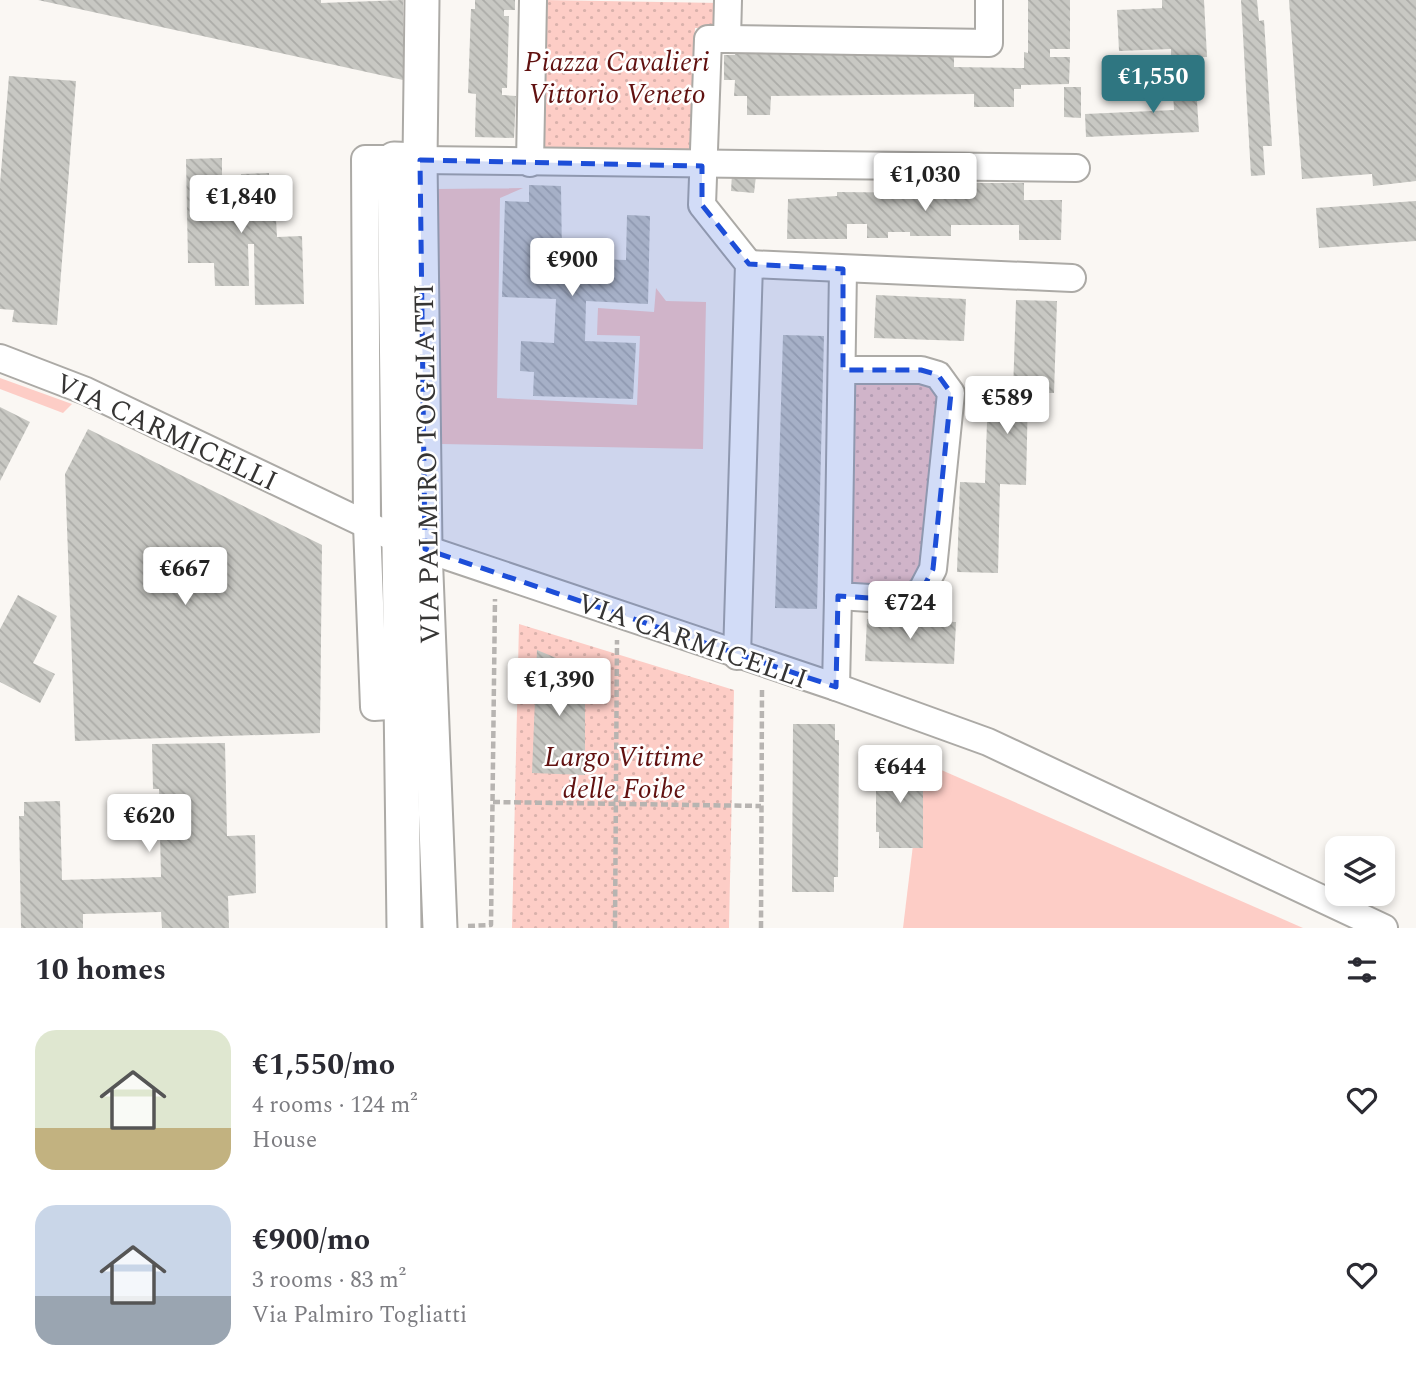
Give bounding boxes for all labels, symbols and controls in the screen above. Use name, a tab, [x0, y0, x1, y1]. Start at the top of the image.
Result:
park label: Piazza Cavalieri Vittorio Veneto	[524, 41, 710, 116]
pin: €1,550	[1096, 55, 1210, 115]
text: €1,550	[1118, 60, 1188, 95]
pin: €1,030	[868, 154, 982, 213]
text: €1,030	[890, 158, 960, 193]
pin: €1,840	[184, 176, 298, 235]
text: €1,840	[206, 180, 276, 215]
pin: €900	[531, 238, 613, 298]
text: €900	[546, 243, 598, 278]
street label: VIA PALMIRO TOGLIATTI	[403, 283, 452, 645]
street label: VIA CARMICELLI	[48, 362, 285, 503]
pin: €589	[966, 376, 1048, 436]
text: €589	[981, 381, 1033, 416]
pin: €667	[144, 548, 226, 607]
text: €667	[159, 552, 211, 587]
street label: VIA CARMICELLI	[572, 582, 813, 701]
pin: €724	[869, 582, 951, 641]
text: €724	[884, 586, 936, 621]
pin: €1,390	[502, 658, 616, 718]
text: €1,390	[524, 663, 594, 698]
park label: Largo Vittime delle Foibe	[544, 736, 704, 811]
pin: €644	[859, 746, 941, 805]
text: €644	[874, 750, 926, 785]
pin: €620	[108, 794, 190, 854]
text: €620	[123, 799, 175, 834]
map controls	[1325, 836, 1395, 906]
button: layers	[1325, 836, 1395, 906]
text: 10 homes	[35, 947, 166, 993]
icon: filters	[1343, 951, 1381, 989]
text: €1,550/mo	[252, 1042, 395, 1088]
icon: home	[91, 1058, 175, 1142]
icon: heart	[1343, 1081, 1381, 1119]
text: 4 rooms · 124 m²	[252, 1088, 418, 1123]
text: House	[252, 1123, 317, 1158]
text: €900/mo	[252, 1217, 370, 1263]
icon: home	[91, 1233, 175, 1317]
icon: heart	[1343, 1256, 1381, 1294]
text: 3 rooms · 83 m²	[252, 1263, 406, 1298]
text: Via Palmiro Togliatti	[252, 1298, 467, 1333]

